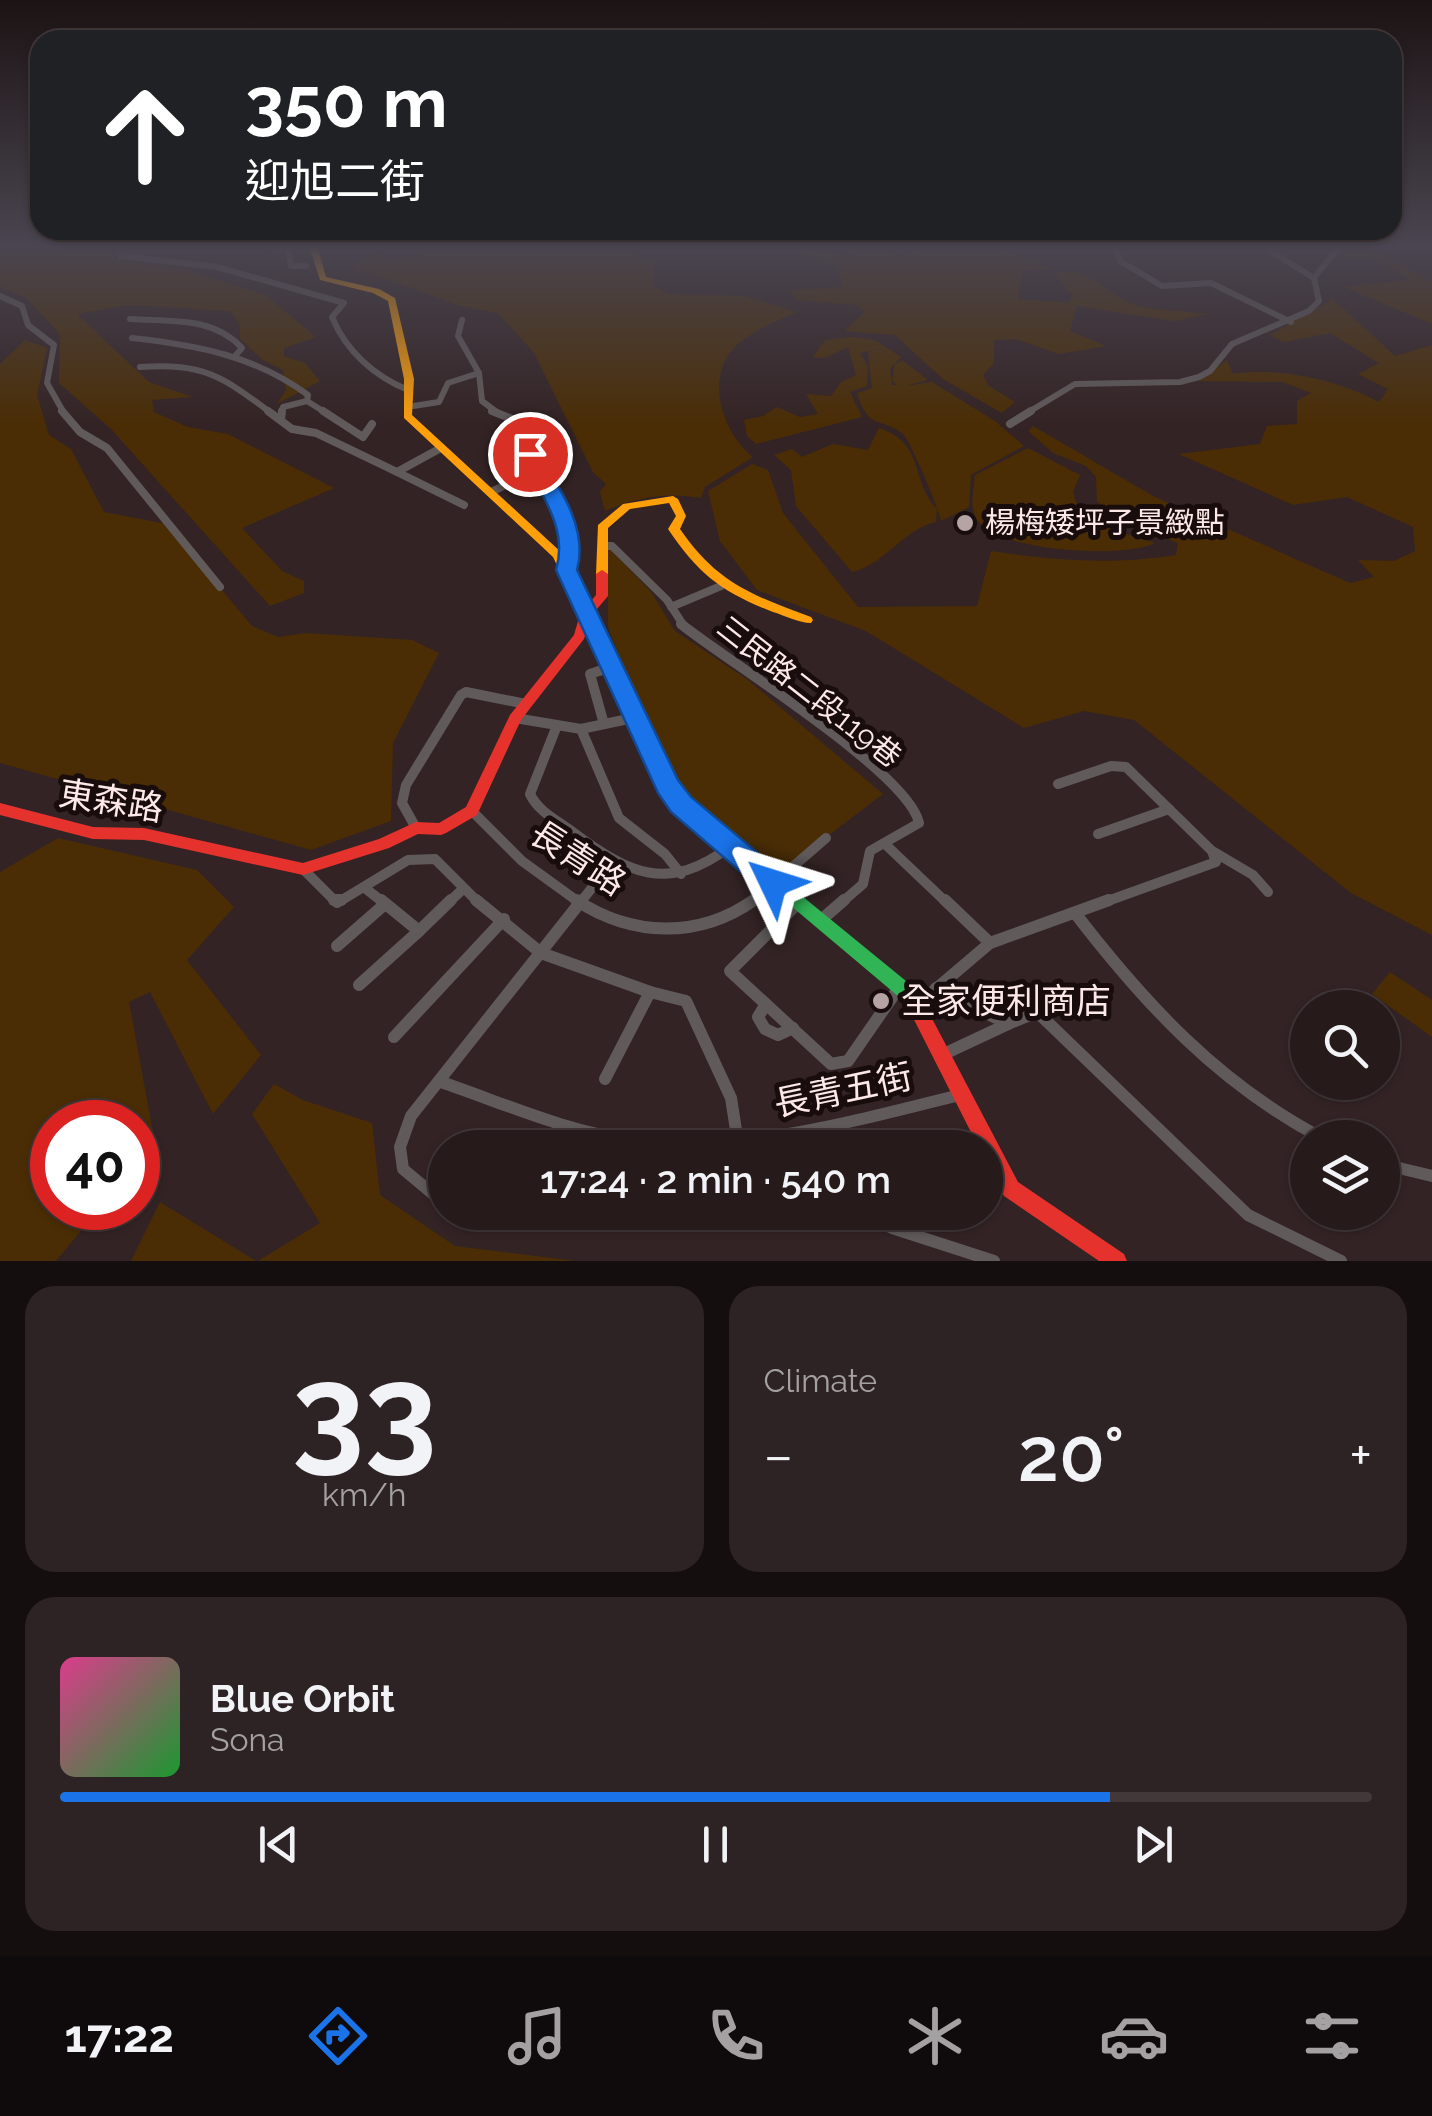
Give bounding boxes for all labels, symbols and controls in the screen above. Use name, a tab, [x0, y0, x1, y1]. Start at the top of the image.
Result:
text: 350 m	[245, 61, 448, 143]
icon: ahead	[80, 70, 210, 200]
text: 迎旭二街	[245, 155, 425, 208]
pin	[488, 412, 573, 497]
icon: arrive	[503, 427, 558, 482]
place label: 楊梅矮坪子景緻點	[985, 505, 1225, 540]
marker: 楊梅矮坪子景緻點	[954, 512, 976, 534]
street label: 三民路二段119巷	[711, 609, 908, 774]
street label: 東森路	[56, 772, 166, 829]
street label: 長青路	[523, 812, 633, 903]
position arrow	[721, 831, 825, 935]
place label: 全家便利商店	[901, 980, 1111, 1021]
marker: 全家便利商店	[870, 990, 892, 1012]
map controls	[1290, 990, 1400, 1230]
button: search	[1290, 990, 1400, 1100]
street label: 長青五街	[770, 1055, 916, 1124]
speed limit sign: 40	[30, 1100, 160, 1230]
button: layers	[1290, 1120, 1400, 1230]
text: 17:24 · 2 min · 540 m	[540, 1157, 891, 1202]
text: 33	[292, 1335, 437, 1487]
text: Climate	[764, 1362, 877, 1399]
text: 20°	[1018, 1410, 1125, 1499]
text: −	[764, 1423, 793, 1488]
text: +	[1349, 1423, 1372, 1488]
text: km/h	[322, 1476, 406, 1513]
text: Blue Orbit	[210, 1676, 395, 1721]
text: Sona	[210, 1721, 285, 1758]
icon: previous	[251, 1817, 306, 1872]
icon: pause	[688, 1817, 743, 1872]
icon: next	[1126, 1817, 1181, 1872]
icon: directions	[303, 2001, 373, 2071]
icon: music	[502, 2001, 572, 2071]
icon: phone	[701, 2001, 771, 2071]
icon: climate	[900, 2001, 970, 2071]
icon: car	[1099, 2001, 1169, 2071]
icon: filters	[1297, 2001, 1367, 2071]
text: 17:22	[64, 2010, 174, 2063]

